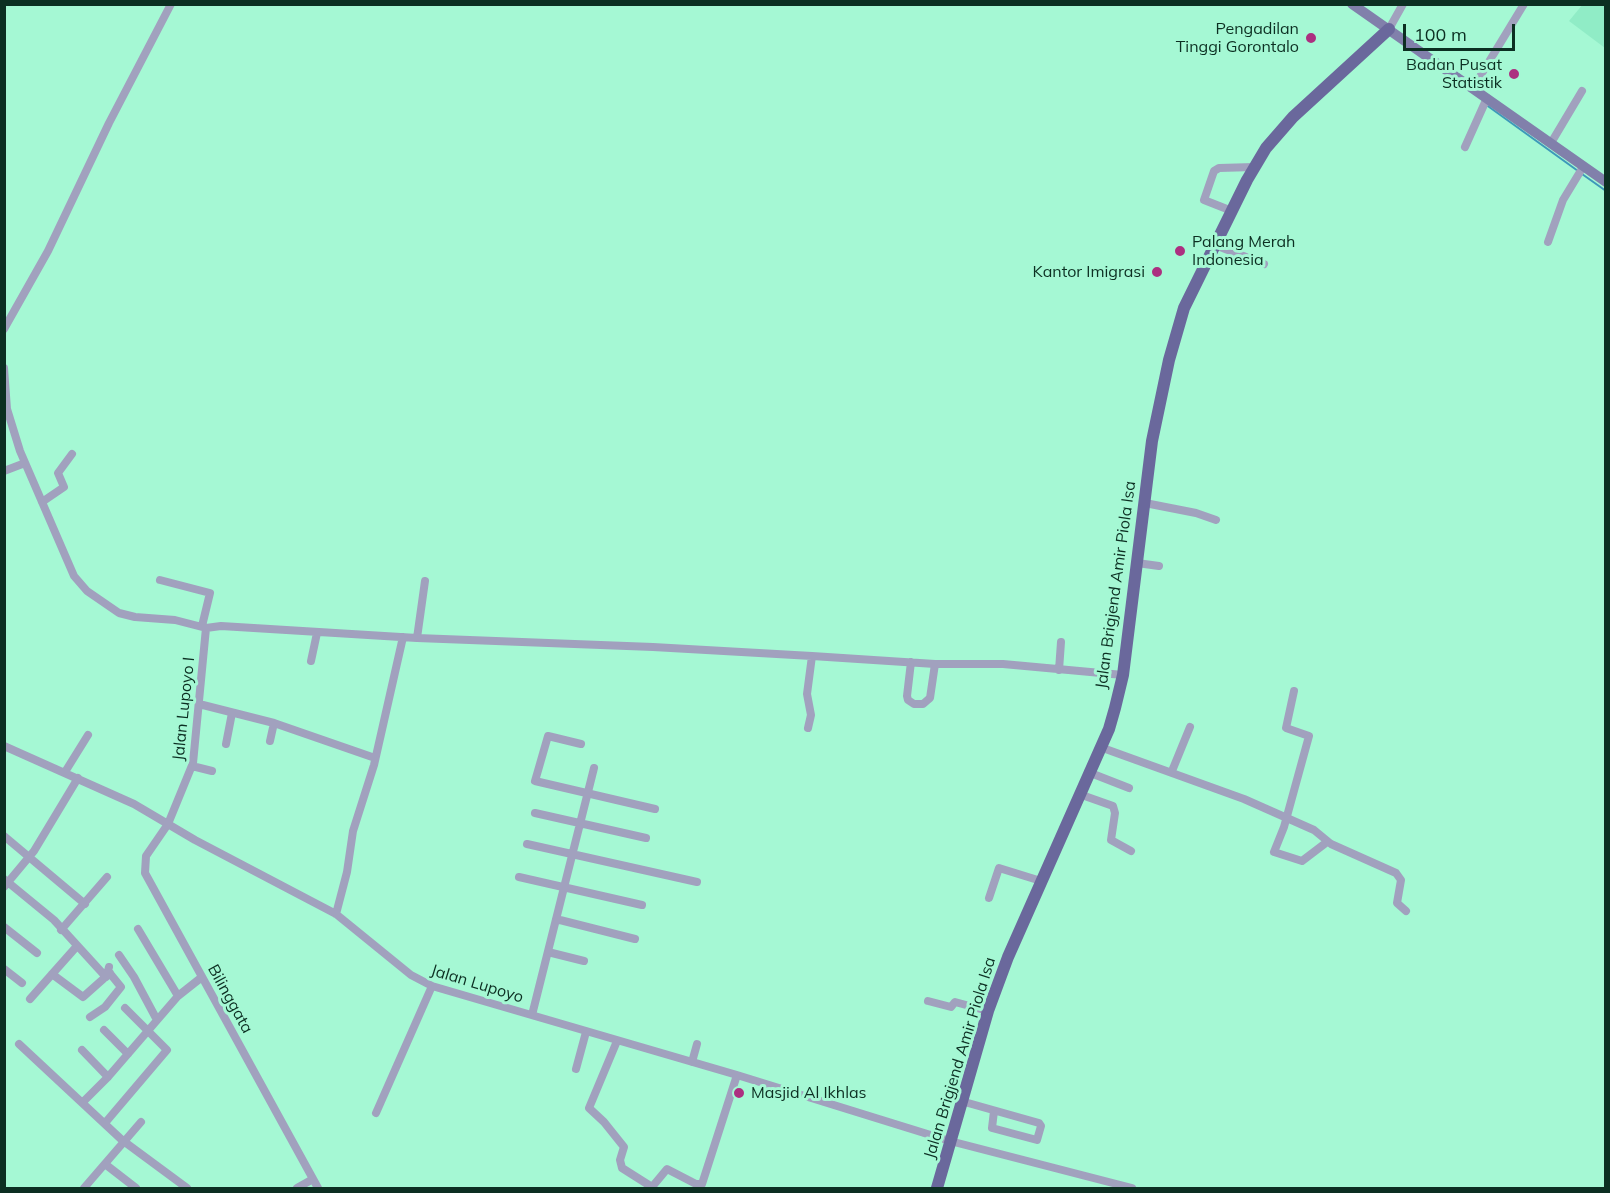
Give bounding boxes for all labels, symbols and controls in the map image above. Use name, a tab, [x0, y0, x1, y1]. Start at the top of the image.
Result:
scale bar	[1406, 12, 1518, 50]
place label: Pengadilan Tinggi Gorontalo	[1176, 19, 1299, 57]
text: 100 m	[1414, 23, 1467, 46]
marker: Pengadilan Tinggi Gorontalo	[1304, 31, 1318, 45]
place label: Badan Pusat Statistik	[1406, 55, 1502, 93]
marker: Badan Pusat Statistik	[1507, 67, 1521, 81]
place label: Palang Merah Indonesia	[1192, 232, 1295, 270]
marker: Palang Merah Indonesia	[1173, 244, 1187, 258]
place label: Kantor Imigrasi	[1033, 262, 1145, 282]
marker: Kantor Imigrasi	[1150, 265, 1164, 279]
street label: Jalan Brigjend Amir Piola Isa	[1092, 480, 1140, 690]
street label: Jalan Lupoyo I	[169, 656, 199, 762]
street label: Jalan Brigjend Amir Piola Isa	[920, 955, 1000, 1161]
street label: Bilinggata	[203, 961, 257, 1037]
street label: Jalan Lupoyo	[428, 961, 526, 1007]
place label: Masjid Al Ikhlas	[751, 1083, 867, 1103]
marker: Masjid Al Ikhlas	[732, 1086, 746, 1100]

